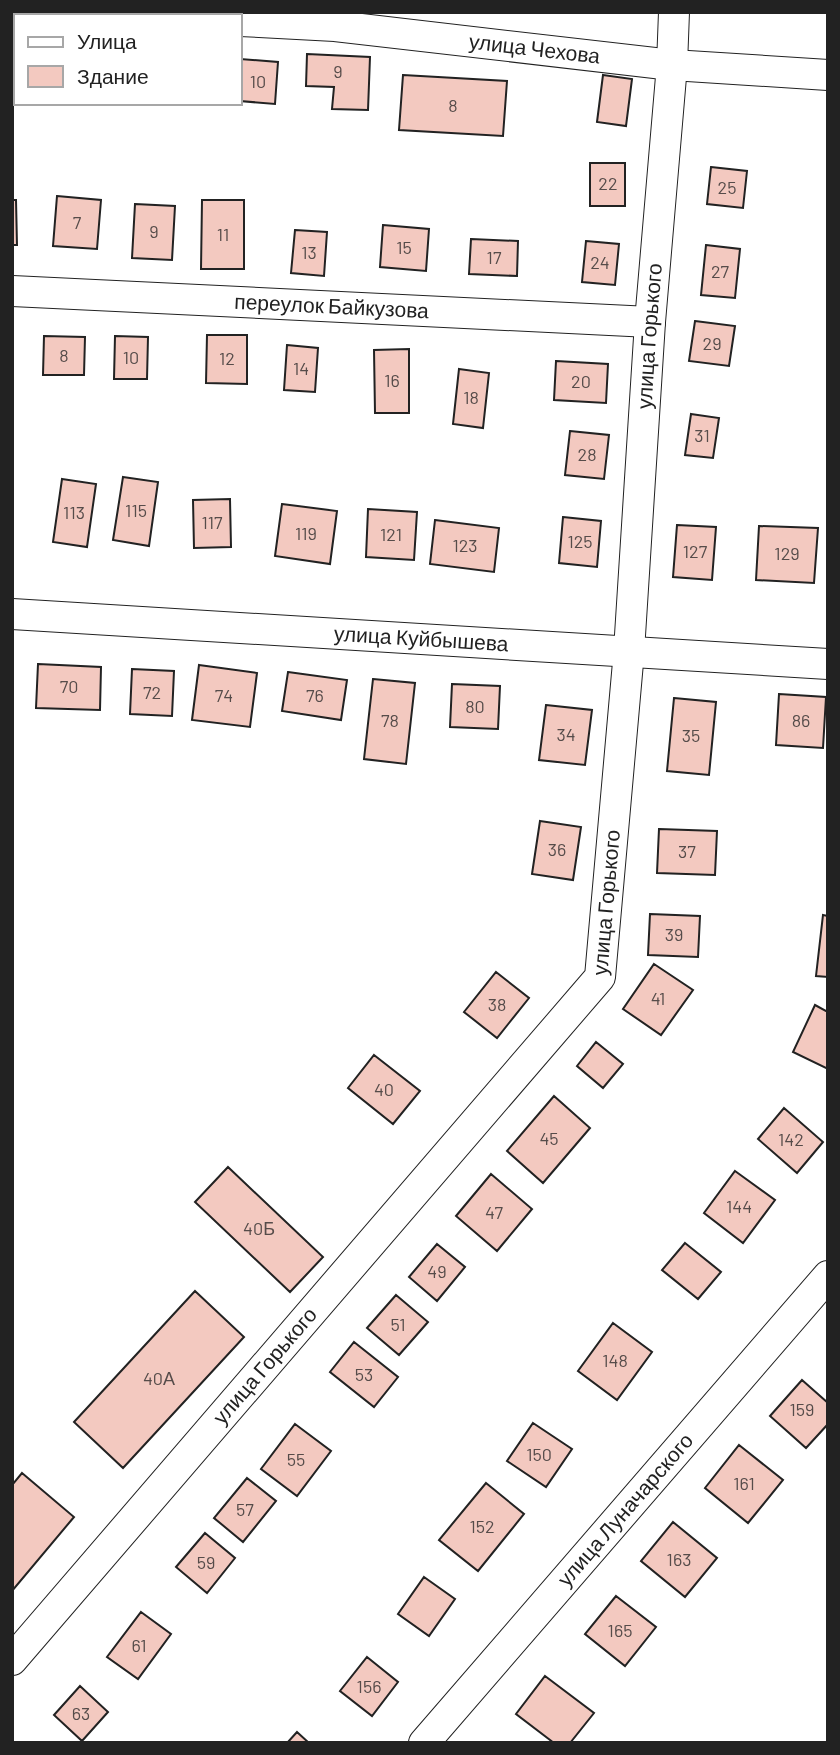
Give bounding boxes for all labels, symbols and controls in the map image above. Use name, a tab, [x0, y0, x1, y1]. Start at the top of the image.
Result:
legend	[14, 14, 242, 105]
text: Улица	[77, 28, 137, 53]
street label: улица Чехова	[468, 28, 602, 68]
house number: 9	[333, 60, 343, 82]
text: Здание	[77, 63, 149, 88]
house number: 10	[250, 70, 266, 92]
house number: 8	[448, 94, 458, 116]
house number: 22	[598, 172, 618, 194]
house number: 25	[718, 176, 736, 198]
house number: 7	[73, 211, 82, 233]
house number: 9	[149, 220, 159, 242]
house number: 11	[217, 223, 229, 245]
house number: 15	[396, 236, 412, 258]
house number: 13	[301, 241, 317, 263]
house number: 17	[487, 246, 502, 268]
house number: 24	[590, 251, 610, 273]
house number: 27	[711, 260, 730, 282]
street label: улица Горького	[630, 262, 666, 410]
street label: переулок Байкузова	[234, 288, 430, 322]
house number: 29	[702, 332, 722, 354]
house number: 8	[59, 344, 69, 366]
house number: 10	[123, 346, 139, 368]
house number: 12	[219, 347, 235, 369]
house number: 14	[293, 357, 309, 379]
house number: 16	[384, 369, 400, 391]
house number: 20	[571, 370, 591, 392]
house number: 18	[463, 386, 479, 408]
house number: 31	[694, 424, 710, 446]
house number: 28	[577, 443, 597, 465]
house number: 115	[125, 499, 147, 521]
house number: 113	[63, 501, 85, 523]
house number: 117	[201, 511, 223, 533]
house number: 119	[295, 522, 317, 544]
house number: 121	[380, 523, 402, 545]
house number: 125	[567, 530, 593, 552]
house number: 123	[452, 534, 478, 556]
house number: 127	[683, 540, 708, 562]
house number: 129	[774, 542, 800, 564]
street label: улица Куйбышева	[333, 620, 510, 655]
house number: 70	[60, 675, 78, 697]
house number: 72	[143, 681, 161, 703]
house number: 74	[215, 684, 233, 706]
house number: 76	[306, 684, 324, 706]
house number: 80	[465, 695, 485, 717]
house number: 78	[381, 709, 399, 731]
house number: 86	[792, 709, 810, 731]
house number: 34	[556, 723, 576, 745]
house number: 35	[682, 724, 700, 746]
street label: улица Горького	[586, 828, 624, 976]
house number: 36	[548, 838, 566, 860]
house number: 37	[678, 840, 696, 862]
house number: 39	[665, 923, 683, 945]
house number: 41	[651, 987, 665, 1009]
house number: 38	[488, 993, 506, 1015]
house number: 40	[374, 1078, 394, 1100]
house number: 45	[539, 1127, 559, 1149]
house number: 142	[778, 1128, 804, 1150]
house number: 144	[726, 1195, 752, 1217]
house number: 47	[485, 1201, 503, 1223]
house number: 40Б	[243, 1217, 275, 1239]
house number: 49	[427, 1260, 447, 1282]
street label: улица Горького	[207, 1301, 321, 1429]
house number: 51	[390, 1313, 406, 1335]
house number: 148	[602, 1349, 628, 1371]
house number: 53	[355, 1363, 373, 1385]
house number: 40А	[143, 1367, 175, 1389]
house number: 159	[790, 1398, 814, 1420]
street label: улица Луначарского	[551, 1427, 697, 1591]
house number: 150	[526, 1443, 552, 1465]
house number: 55	[287, 1448, 305, 1470]
house number: 161	[733, 1472, 755, 1494]
house number: 57	[236, 1498, 254, 1520]
house number: 152	[469, 1515, 495, 1537]
house number: 163	[667, 1548, 691, 1570]
house number: 59	[197, 1551, 215, 1573]
house number: 165	[608, 1619, 632, 1641]
house number: 61	[131, 1634, 147, 1656]
house number: 156	[357, 1675, 381, 1697]
house number: 63	[72, 1702, 90, 1724]

